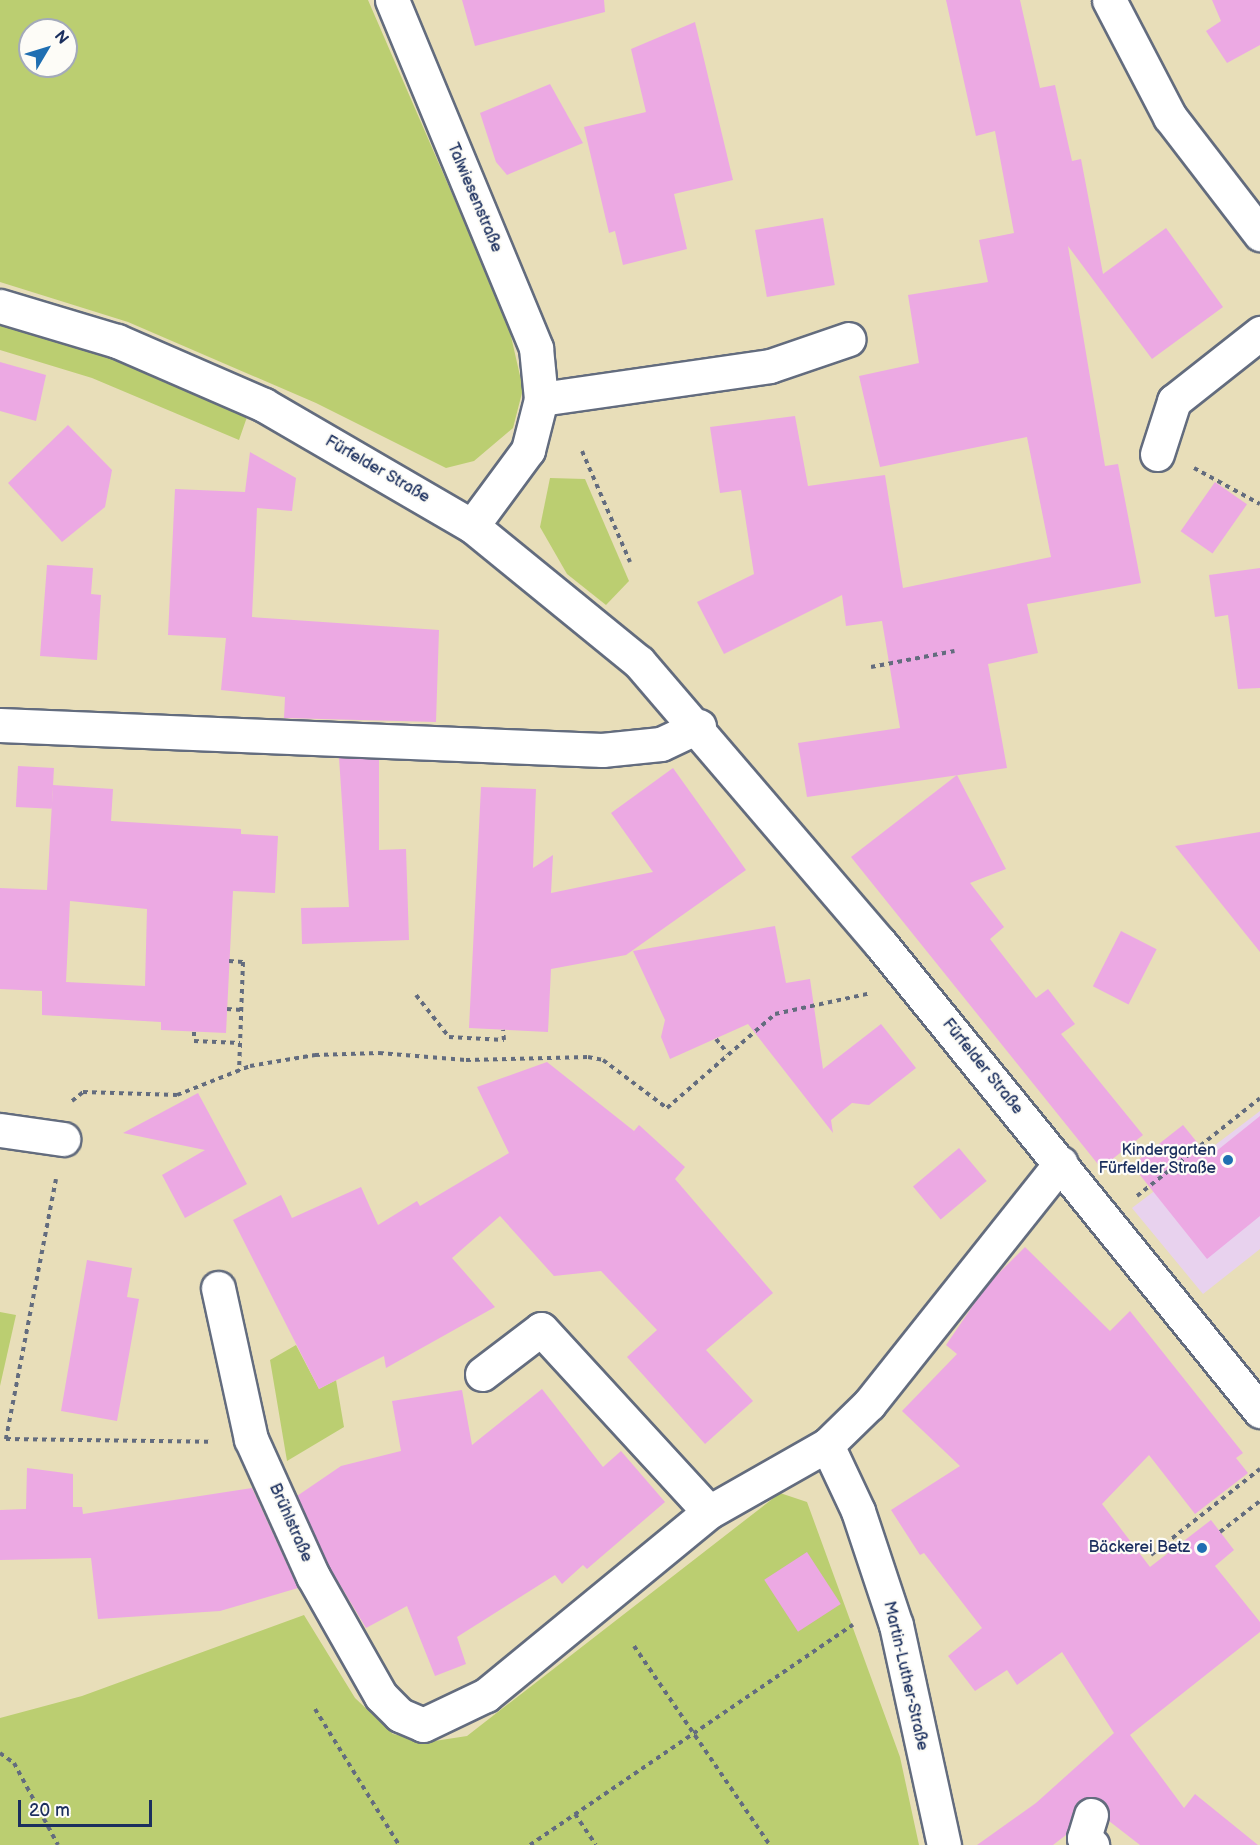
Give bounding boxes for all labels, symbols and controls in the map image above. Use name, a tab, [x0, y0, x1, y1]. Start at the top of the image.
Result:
north arrow	[18, 18, 78, 78]
text: N	[50, 27, 72, 48]
street label: Talwiesenstraße	[442, 141, 506, 255]
street label: Fürfelder Straße	[321, 432, 433, 508]
street label: Fürfelder Straße	[938, 1015, 1026, 1119]
place label: Kindergarten Fürfelder Straße	[1098, 1141, 1216, 1179]
marker: Kindergarten Fürfelder Straße	[1221, 1153, 1235, 1167]
street label: Brühlstraße	[264, 1481, 316, 1565]
place label: Bäckerei Betz	[1088, 1538, 1190, 1558]
marker: Bäckerei Betz	[1195, 1541, 1209, 1555]
street label: Martin-Luther-Straße	[879, 1600, 931, 1752]
scale bar	[21, 1788, 154, 1826]
text: 20 m	[29, 1800, 70, 1821]

